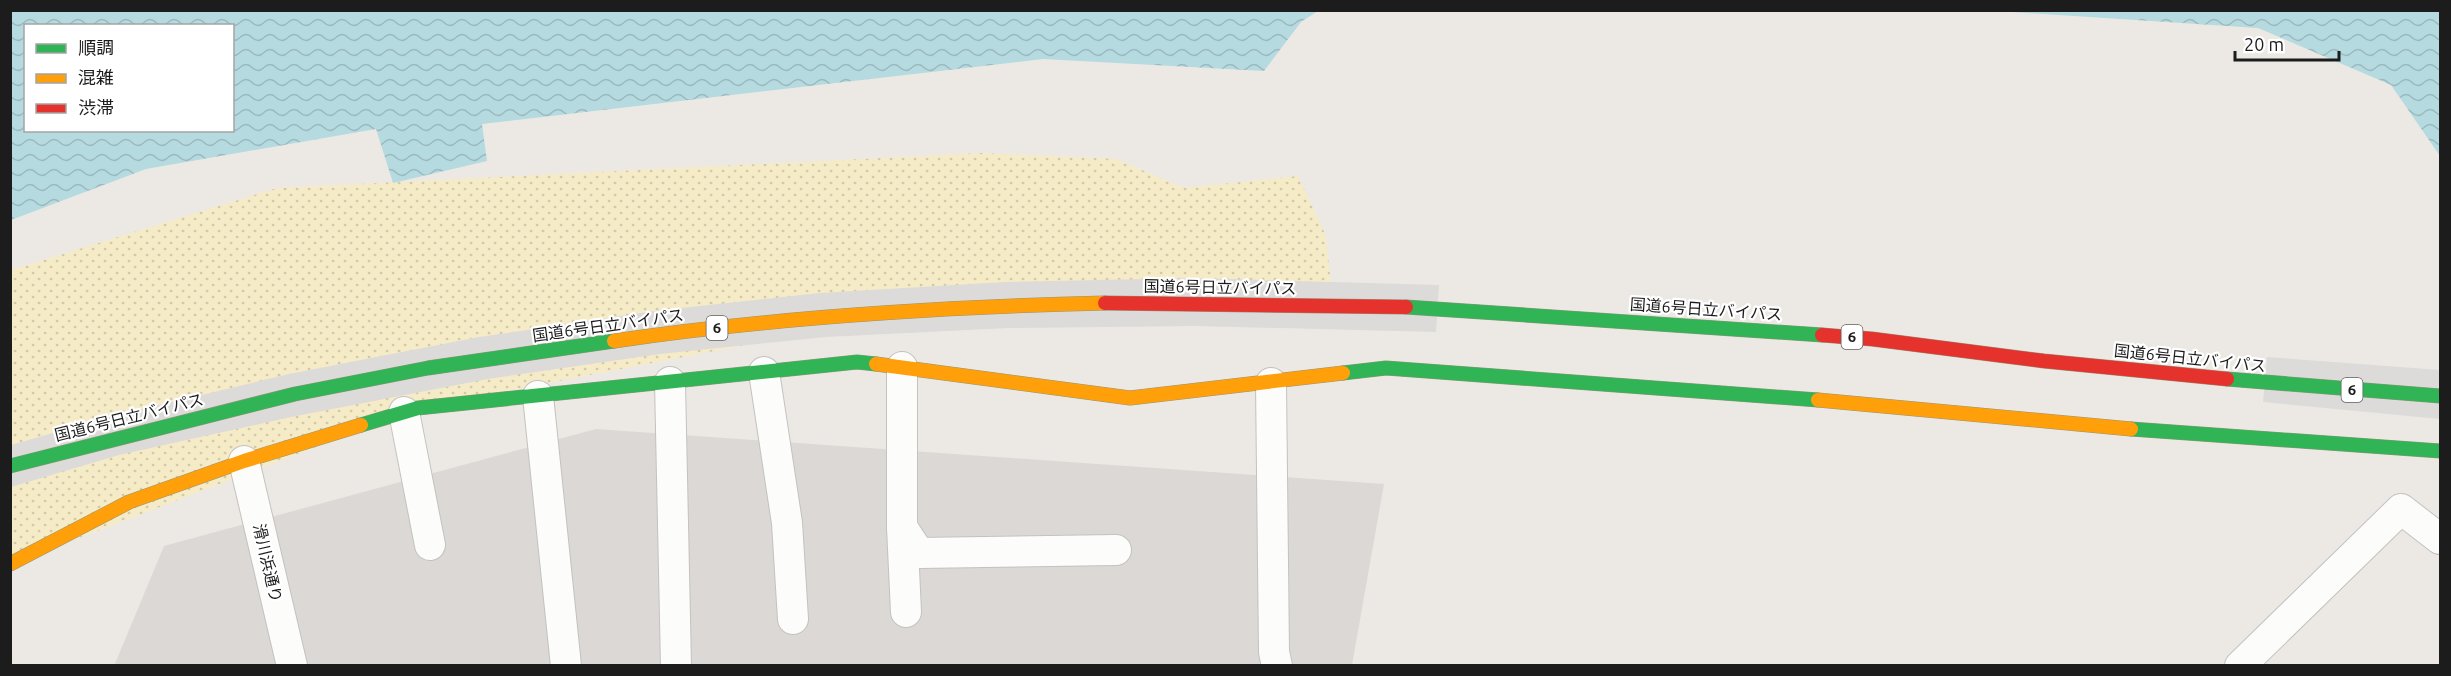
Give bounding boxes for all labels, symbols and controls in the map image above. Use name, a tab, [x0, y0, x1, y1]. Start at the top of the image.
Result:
legend	[24, 24, 234, 132]
scale bar	[2235, 24, 2338, 62]
text: 20 m	[2244, 34, 2284, 54]
text: 順調	[78, 37, 114, 57]
text: 混雑	[78, 67, 114, 87]
text: 渋滞	[78, 97, 114, 117]
street label: 国道6号日立バイパス	[1143, 277, 1297, 297]
street label: 国道6号日立バイパス	[1629, 295, 1783, 323]
street label: 国道6号日立バイパス	[531, 305, 685, 345]
road number: 6	[706, 316, 728, 340]
road number: 6	[1842, 325, 1862, 349]
street label: 国道6号日立バイパス	[2113, 341, 2267, 375]
road number: 6	[2342, 378, 2362, 402]
street label: 国道6号日立バイパス	[53, 390, 205, 444]
street label: 滑川浜通り	[250, 522, 286, 604]

